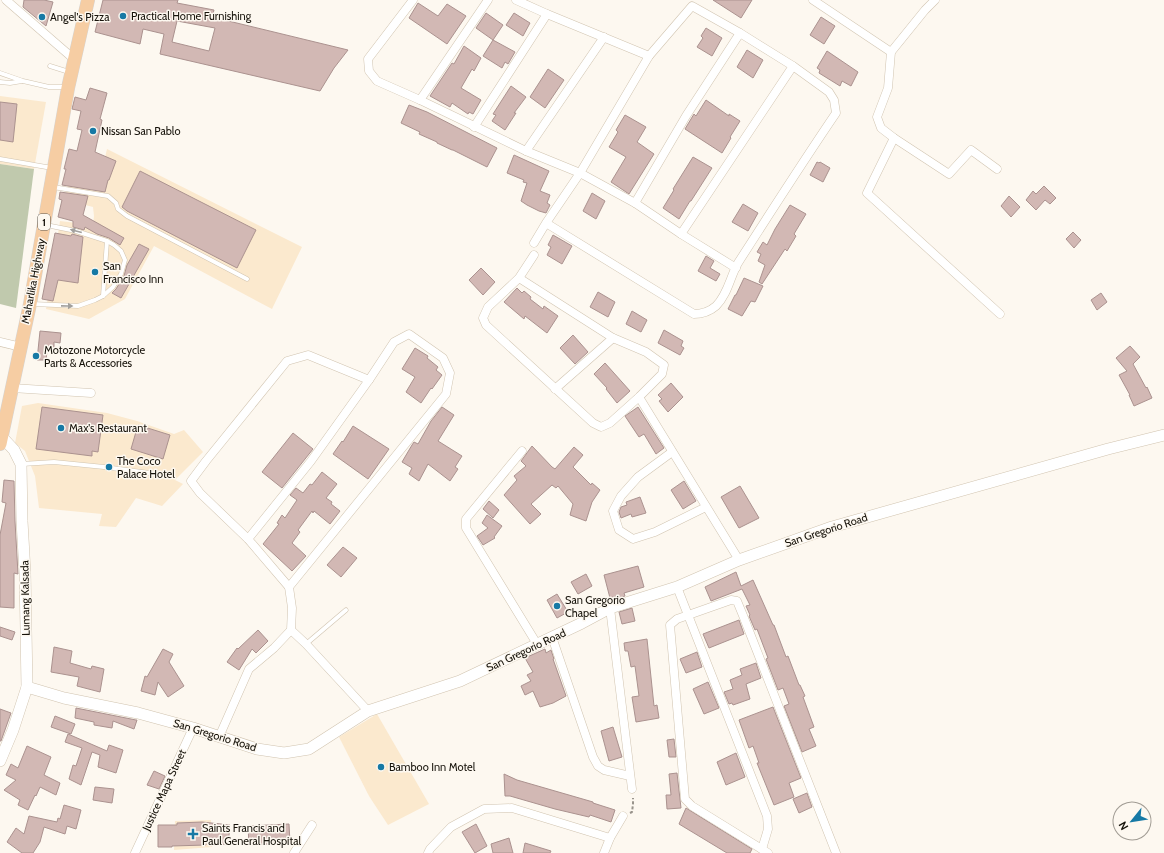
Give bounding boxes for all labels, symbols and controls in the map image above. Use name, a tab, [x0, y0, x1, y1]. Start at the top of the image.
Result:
place label: Practical Home Furnishing	[131, 9, 252, 23]
place label: Angel's Pizza	[50, 10, 110, 24]
marker: Practical Home Furnishing	[118, 11, 128, 21]
marker: Angel's Pizza	[37, 12, 47, 22]
place label: Nissan San Pablo	[101, 124, 180, 138]
marker: Nissan San Pablo	[88, 126, 98, 136]
road number: 1	[38, 214, 50, 230]
one-way arrow	[70, 228, 82, 234]
street label: Maharlika Highway	[18, 237, 48, 325]
place label: San Francisco Inn	[103, 259, 163, 286]
marker: San Francisco Inn	[90, 267, 100, 277]
one-way arrow	[61, 302, 73, 309]
place label: Motozone Motorcycle Parts & Accessories	[44, 343, 146, 370]
marker: Motozone Motorcycle Parts & Accessories	[31, 351, 41, 361]
place label: Max's Restaurant	[69, 421, 147, 435]
marker: Max's Restaurant	[56, 423, 66, 433]
place label: The Coco Palace Hotel	[117, 454, 175, 481]
marker: The Coco Palace Hotel	[104, 462, 114, 472]
street label: San Gregorio Road	[783, 510, 869, 550]
street label: Lumang Kalsada	[17, 559, 33, 636]
place label: San Gregorio Chapel	[565, 593, 625, 620]
marker: San Gregorio Chapel	[552, 601, 562, 611]
street label: San Gregorio Road	[484, 625, 568, 675]
street label: San Gregorio Road	[172, 716, 258, 754]
street label: Justice Mapa Street	[139, 747, 189, 834]
place label: Bamboo Inn Motel	[389, 760, 476, 774]
marker: Bamboo Inn Motel	[376, 762, 386, 772]
north arrow	[1112, 801, 1152, 841]
text: N	[1115, 819, 1131, 833]
place label: Saints Francis and Paul General Hospital	[202, 821, 301, 848]
marker: Saints Francis and Paul General Hospital	[187, 828, 199, 840]

